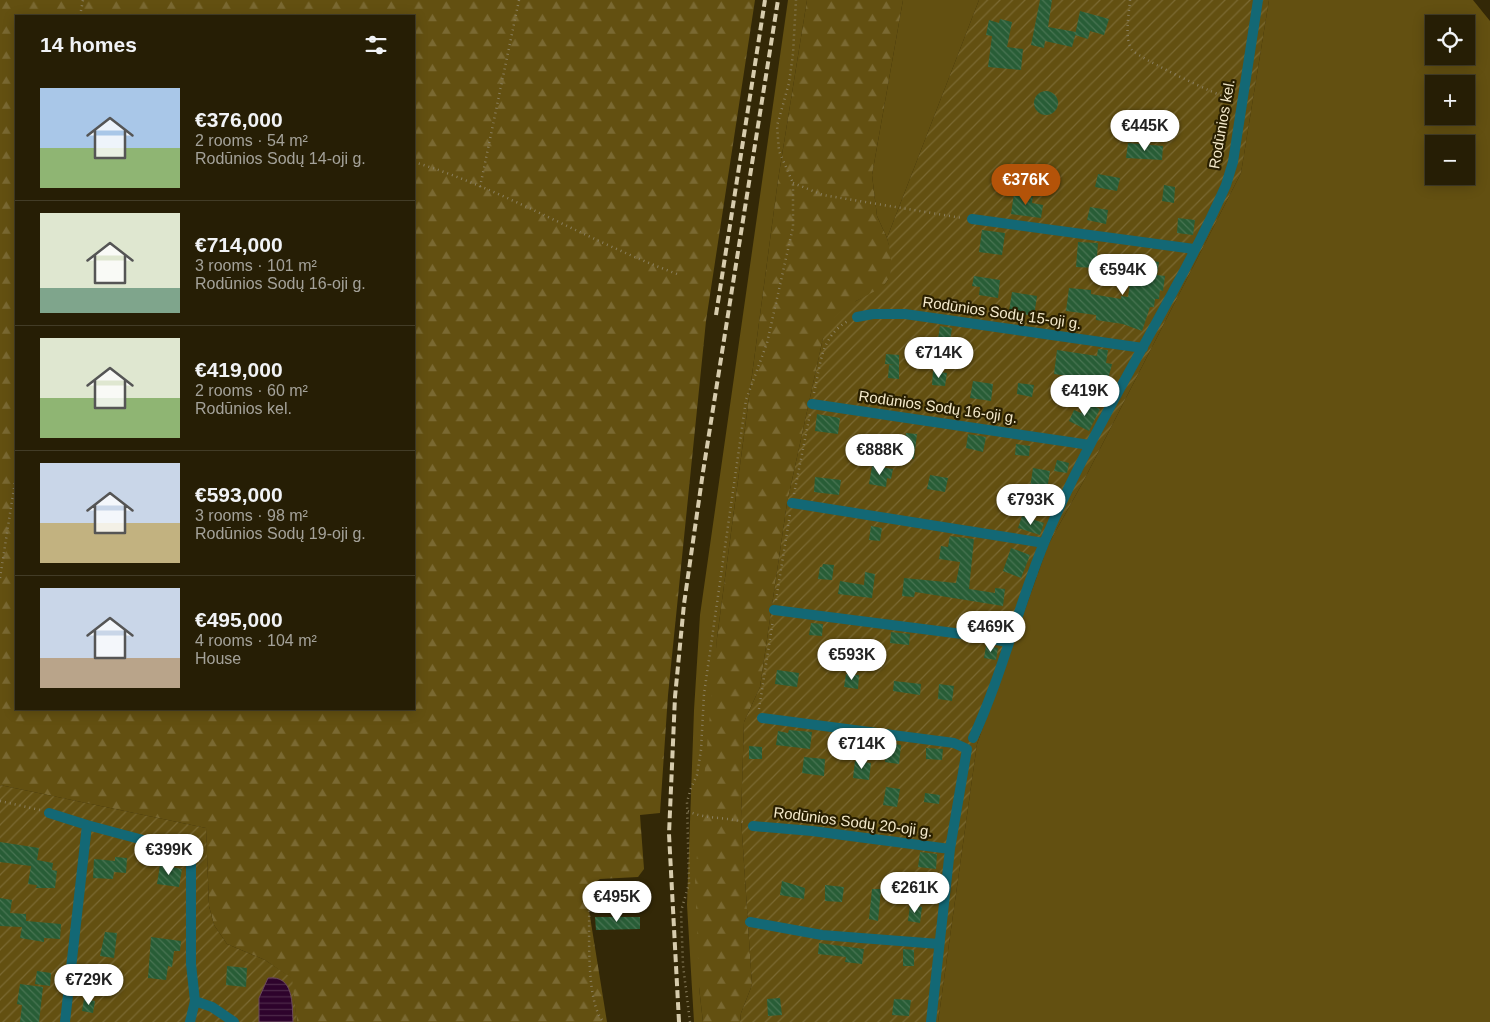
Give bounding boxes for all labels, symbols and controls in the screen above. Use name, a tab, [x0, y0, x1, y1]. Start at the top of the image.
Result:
map controls	[1425, 15, 1475, 185]
button: locate	[1425, 15, 1475, 65]
icon: filters	[362, 31, 390, 59]
text: 14 homes	[40, 33, 137, 56]
button: +	[1425, 75, 1475, 125]
street label: Rodūnios kel.	[1205, 78, 1238, 170]
icon: home	[80, 108, 140, 168]
text: €376,000	[195, 108, 283, 131]
pin: €445K	[1110, 110, 1180, 152]
text: €445K	[1121, 117, 1169, 134]
text: 2 rooms · 54 m²	[195, 132, 308, 149]
button: −	[1425, 135, 1475, 185]
text: Rodūnios Sodų 14-oji g.	[195, 150, 366, 167]
pin: €376K	[991, 164, 1061, 206]
text: €376K	[1002, 171, 1050, 188]
icon: home	[80, 233, 140, 293]
text: €714,000	[195, 233, 283, 256]
pin: €594K	[1088, 254, 1158, 296]
text: 3 rooms · 101 m²	[195, 257, 317, 274]
text: €594K	[1099, 261, 1147, 278]
text: Rodūnios Sodų 16-oji g.	[195, 275, 366, 292]
street label: Rodūnios Sodų 15-oji g.	[922, 293, 1083, 332]
pin: €714K	[904, 336, 974, 379]
text: €714K	[915, 344, 963, 361]
icon: home	[80, 358, 140, 418]
text: €419,000	[195, 358, 283, 381]
pin: €419K	[1050, 374, 1120, 417]
text: 2 rooms · 60 m²	[195, 382, 308, 399]
text: €419K	[1061, 382, 1109, 399]
street label: Rodūnios Sodų 16-oji g.	[858, 387, 1019, 426]
text: Rodūnios kel.	[195, 400, 292, 417]
pin: €888K	[845, 434, 915, 476]
text: €888K	[856, 441, 904, 458]
icon: home	[80, 483, 140, 543]
text: €593,000	[195, 483, 283, 506]
pin: €793K	[996, 484, 1066, 526]
text: €793K	[1007, 491, 1055, 508]
text: 3 rooms · 98 m²	[195, 507, 308, 524]
text: Rodūnios Sodų 19-oji g.	[195, 525, 366, 542]
icon: home	[80, 608, 140, 668]
text: €495,000	[195, 608, 283, 631]
pin: €469K	[956, 610, 1026, 653]
text: €469K	[967, 618, 1015, 635]
text: 4 rooms · 104 m²	[195, 632, 317, 649]
pin: €593K	[817, 638, 887, 681]
text: €593K	[828, 646, 876, 663]
text: House	[195, 650, 241, 667]
pin: €714K	[827, 728, 897, 770]
text: €714K	[838, 735, 886, 752]
street label: Rodūnios Sodų 20-oji g.	[773, 803, 934, 840]
pin: €399K	[134, 834, 204, 876]
text: €399K	[145, 841, 193, 858]
pin: €261K	[880, 872, 950, 914]
text: €261K	[891, 879, 939, 896]
pin: €495K	[582, 880, 652, 923]
text: €495K	[593, 888, 641, 905]
pin: €729K	[54, 964, 124, 1006]
text: €729K	[65, 971, 113, 988]

